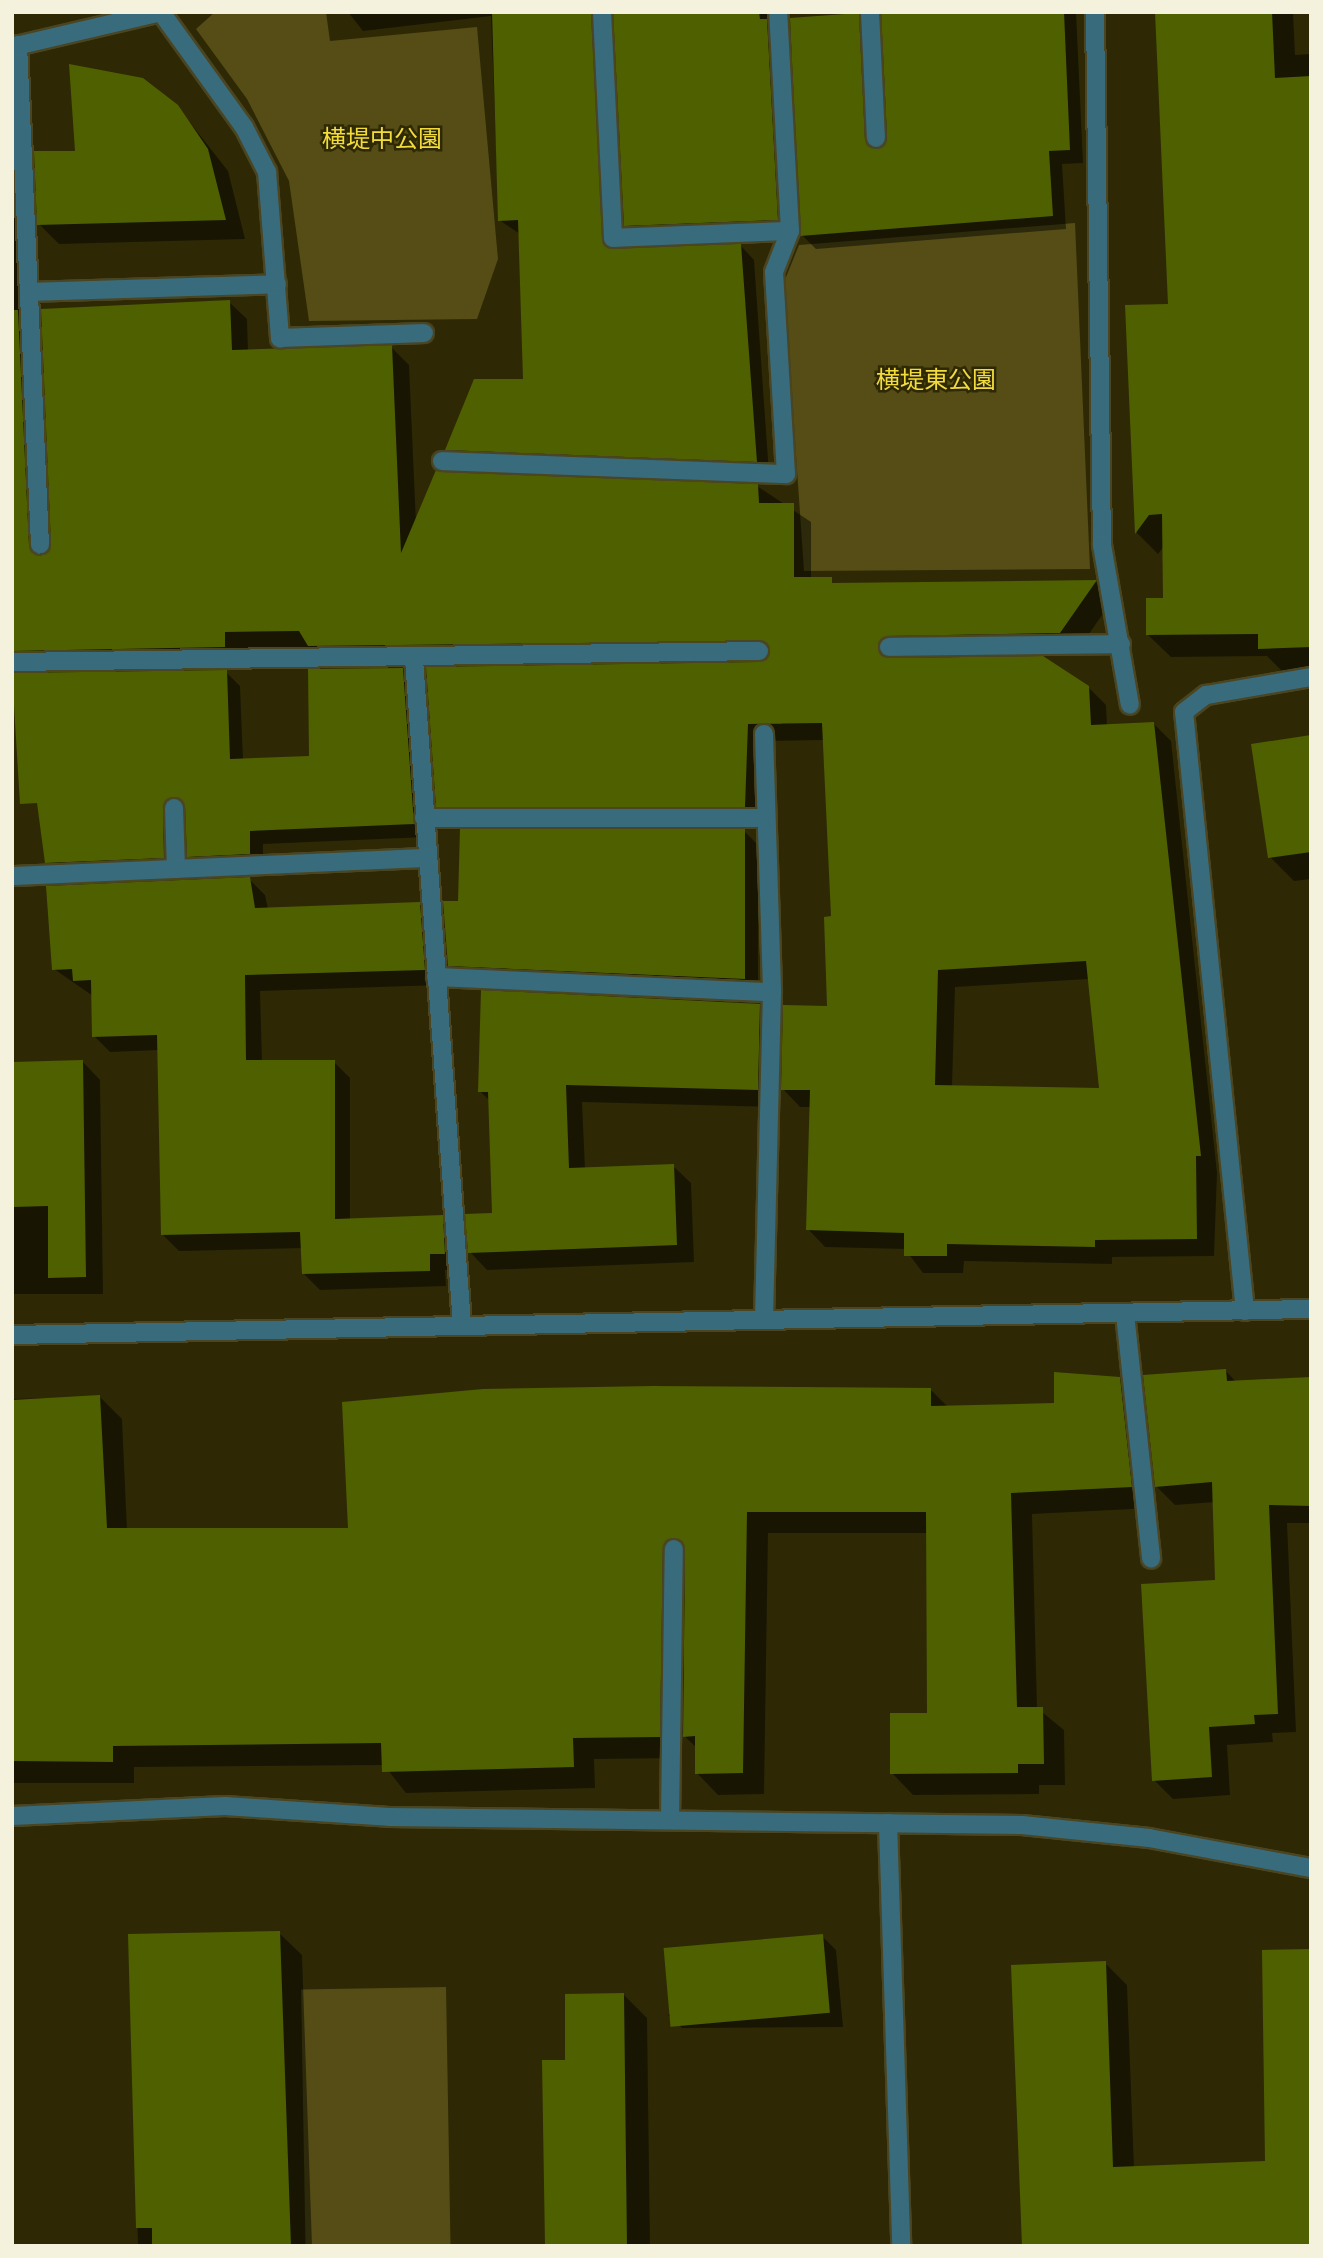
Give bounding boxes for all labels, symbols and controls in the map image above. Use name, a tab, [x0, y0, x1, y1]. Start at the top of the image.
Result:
park label: 横堤中公園	[322, 125, 442, 153]
park label: 横堤東公園	[876, 366, 996, 394]

